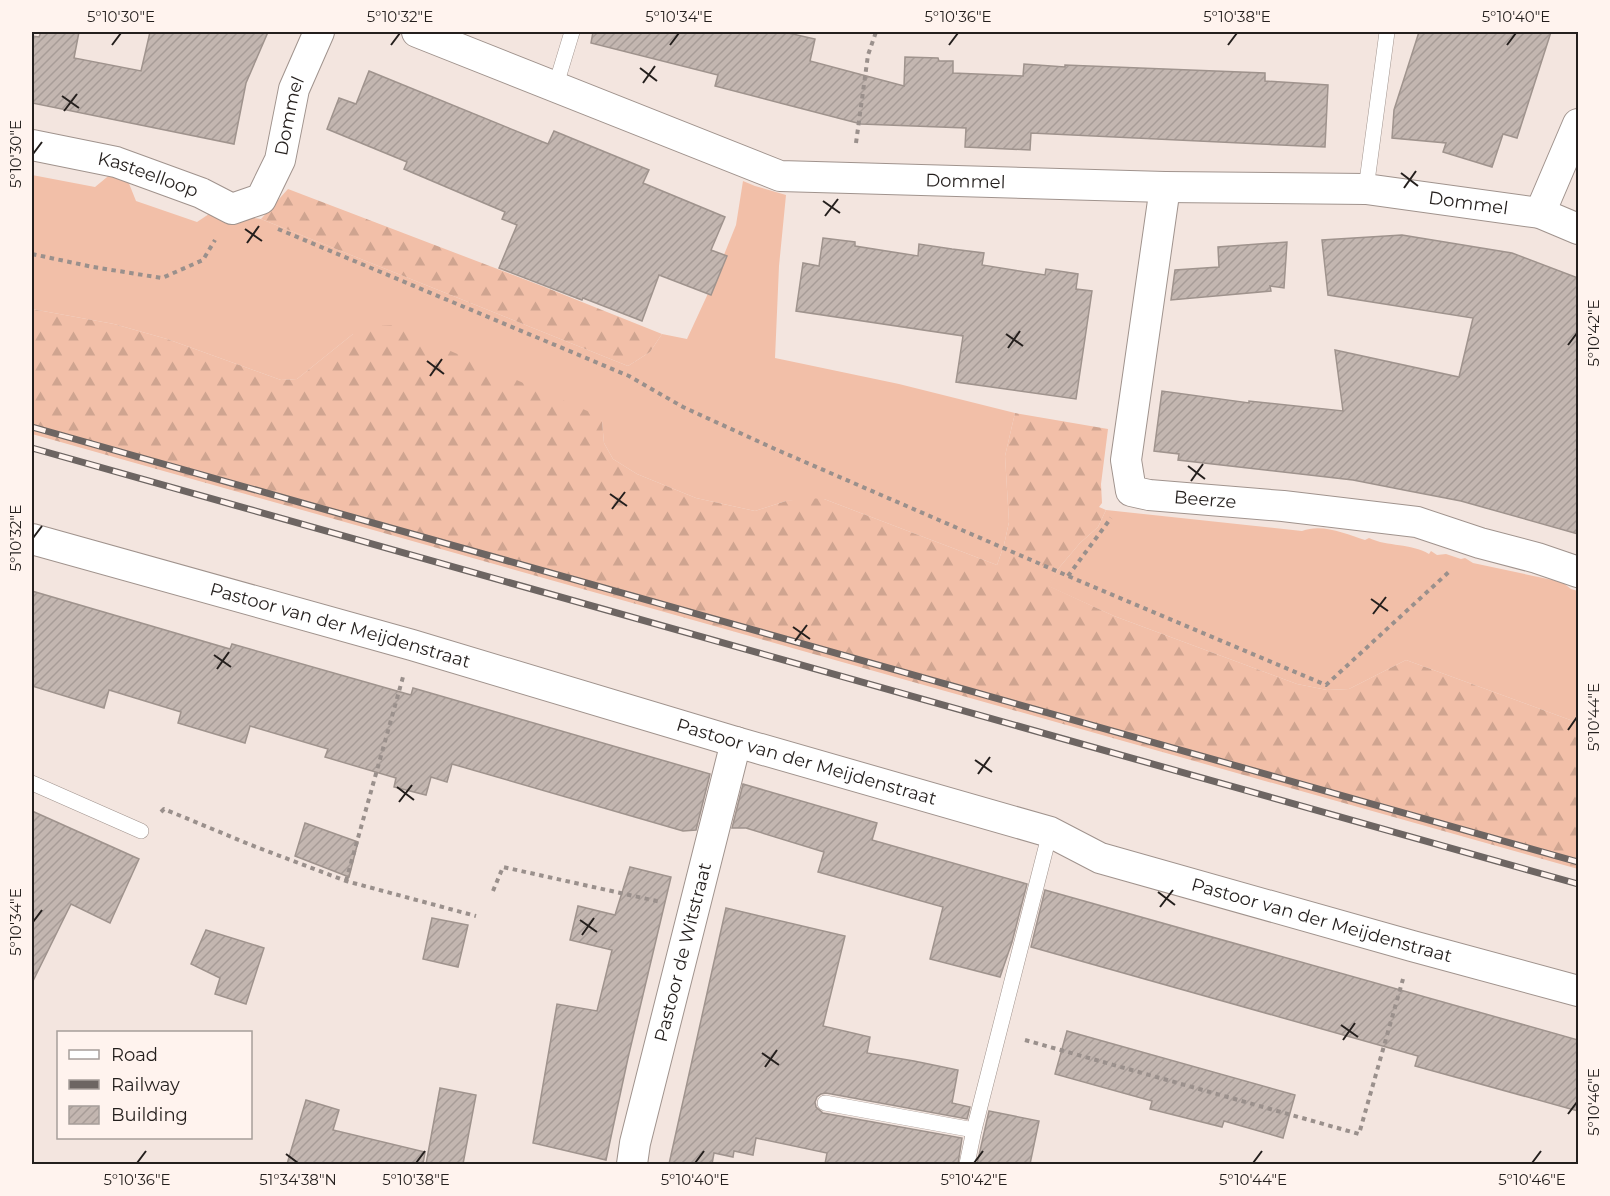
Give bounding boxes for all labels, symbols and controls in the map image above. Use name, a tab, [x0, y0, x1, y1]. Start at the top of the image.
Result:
text: 5°10'30"E	[87, 7, 155, 26]
text: 5°10'32"E	[367, 7, 433, 26]
text: 5°10'34"E	[645, 7, 713, 26]
text: 5°10'36"E	[924, 7, 992, 26]
text: 5°10'38"E	[1203, 7, 1271, 26]
text: 5°10'40"E	[1482, 7, 1550, 26]
street label: Dommel	[270, 73, 309, 157]
text: 5°10'30"E	[6, 120, 25, 188]
street label: Kasteelloop	[96, 148, 201, 202]
street label: Dommel	[925, 169, 1006, 193]
street label: Dommel	[1427, 187, 1510, 219]
text: 5°10'42"E	[1584, 299, 1603, 367]
street label: Beerze	[1173, 486, 1237, 513]
text: 5°10'32"E	[6, 505, 25, 571]
street label: Pastoor van der Meijdenstraat	[207, 578, 473, 673]
text: 5°10'44"E	[1584, 683, 1603, 751]
street label: Pastoor van der Meijdenstraat	[674, 714, 939, 810]
street label: Pastoor de Witstraat	[650, 860, 716, 1044]
street label: Pastoor van der Meijdenstraat	[1189, 873, 1454, 967]
text: 5°10'34"E	[6, 888, 25, 956]
legend	[57, 1031, 252, 1139]
text: Road	[111, 1044, 158, 1066]
text: 5°10'46"E	[1584, 1068, 1603, 1136]
text: Railway	[111, 1074, 180, 1096]
text: Building	[111, 1104, 188, 1126]
text: 5°10'36"E	[103, 1170, 171, 1189]
text: 51°34'38"N	[259, 1170, 337, 1189]
text: 5°10'38"E	[382, 1170, 450, 1189]
text: 5°10'40"E	[661, 1170, 729, 1189]
text: 5°10'42"E	[940, 1170, 1008, 1189]
text: 5°10'44"E	[1219, 1170, 1287, 1189]
text: 5°10'46"E	[1498, 1170, 1566, 1189]

